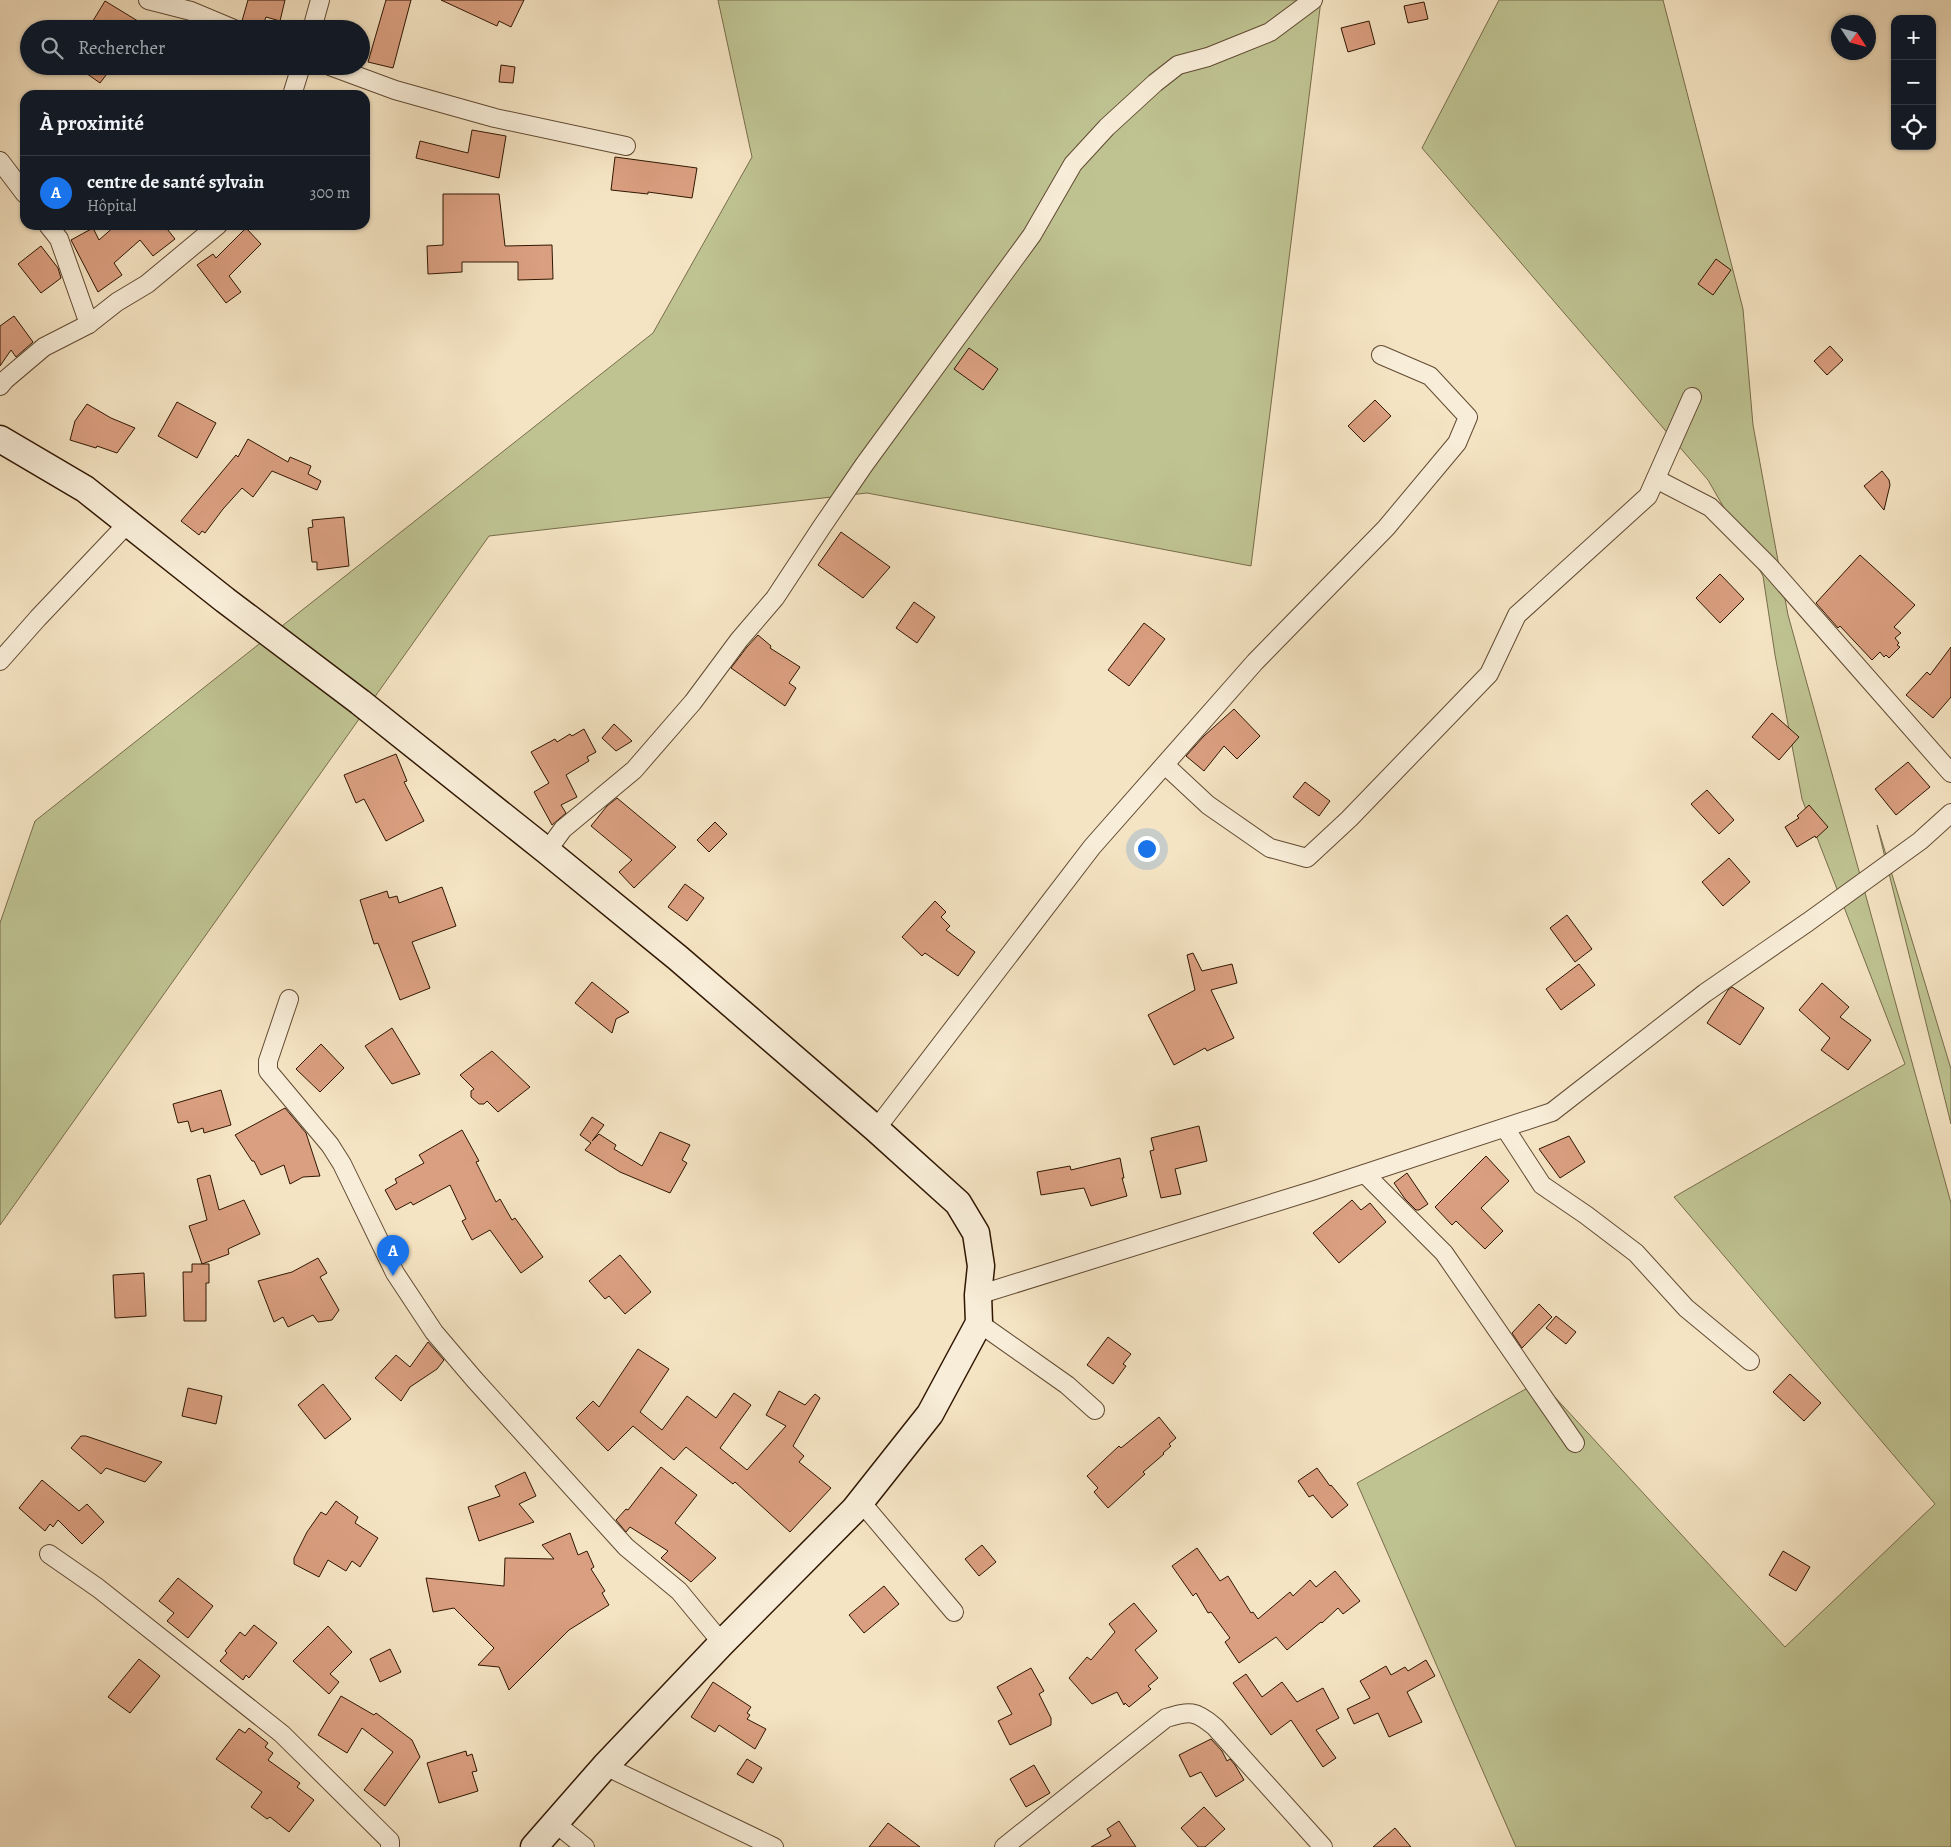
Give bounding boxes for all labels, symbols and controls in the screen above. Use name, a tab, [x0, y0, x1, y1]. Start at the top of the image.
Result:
north arrow	[1831, 15, 1876, 60]
map controls	[1891, 15, 1936, 150]
button: +	[1891, 15, 1936, 60]
search box	[20, 20, 370, 75]
icon: search	[38, 34, 66, 62]
text: Rechercher	[78, 35, 165, 61]
button: −	[1891, 60, 1936, 105]
button: locate	[1891, 105, 1936, 150]
text: À proximité	[40, 109, 144, 137]
text: centre de santé sylvain	[87, 169, 264, 195]
text: A	[51, 182, 61, 204]
text: 300 m	[310, 182, 350, 204]
text: Hôpital	[87, 195, 136, 217]
your location	[1134, 836, 1160, 862]
pin: A	[377, 1235, 409, 1276]

